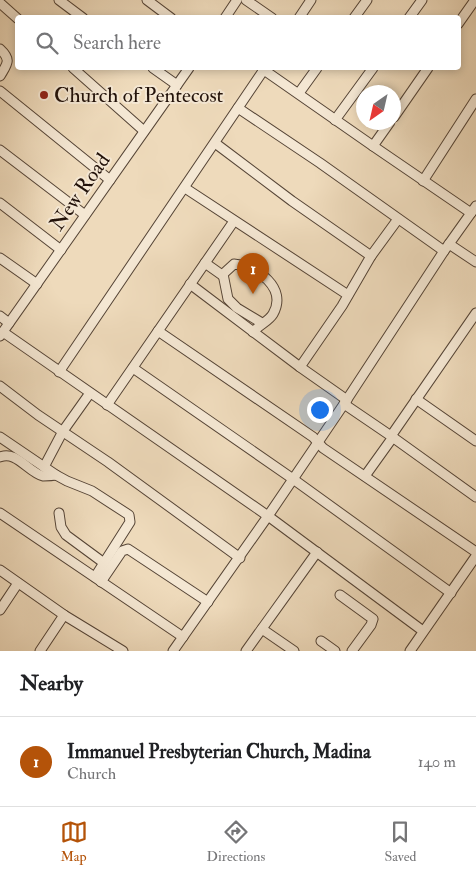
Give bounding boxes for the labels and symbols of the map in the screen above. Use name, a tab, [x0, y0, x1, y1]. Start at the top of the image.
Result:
place label: Church of Pentecost	[54, 82, 224, 109]
north arrow	[356, 85, 401, 130]
marker: Church of Pentecost	[38, 89, 50, 101]
street label: New Road	[44, 148, 117, 236]
pin: 1	[237, 253, 269, 294]
your location	[307, 397, 333, 423]

